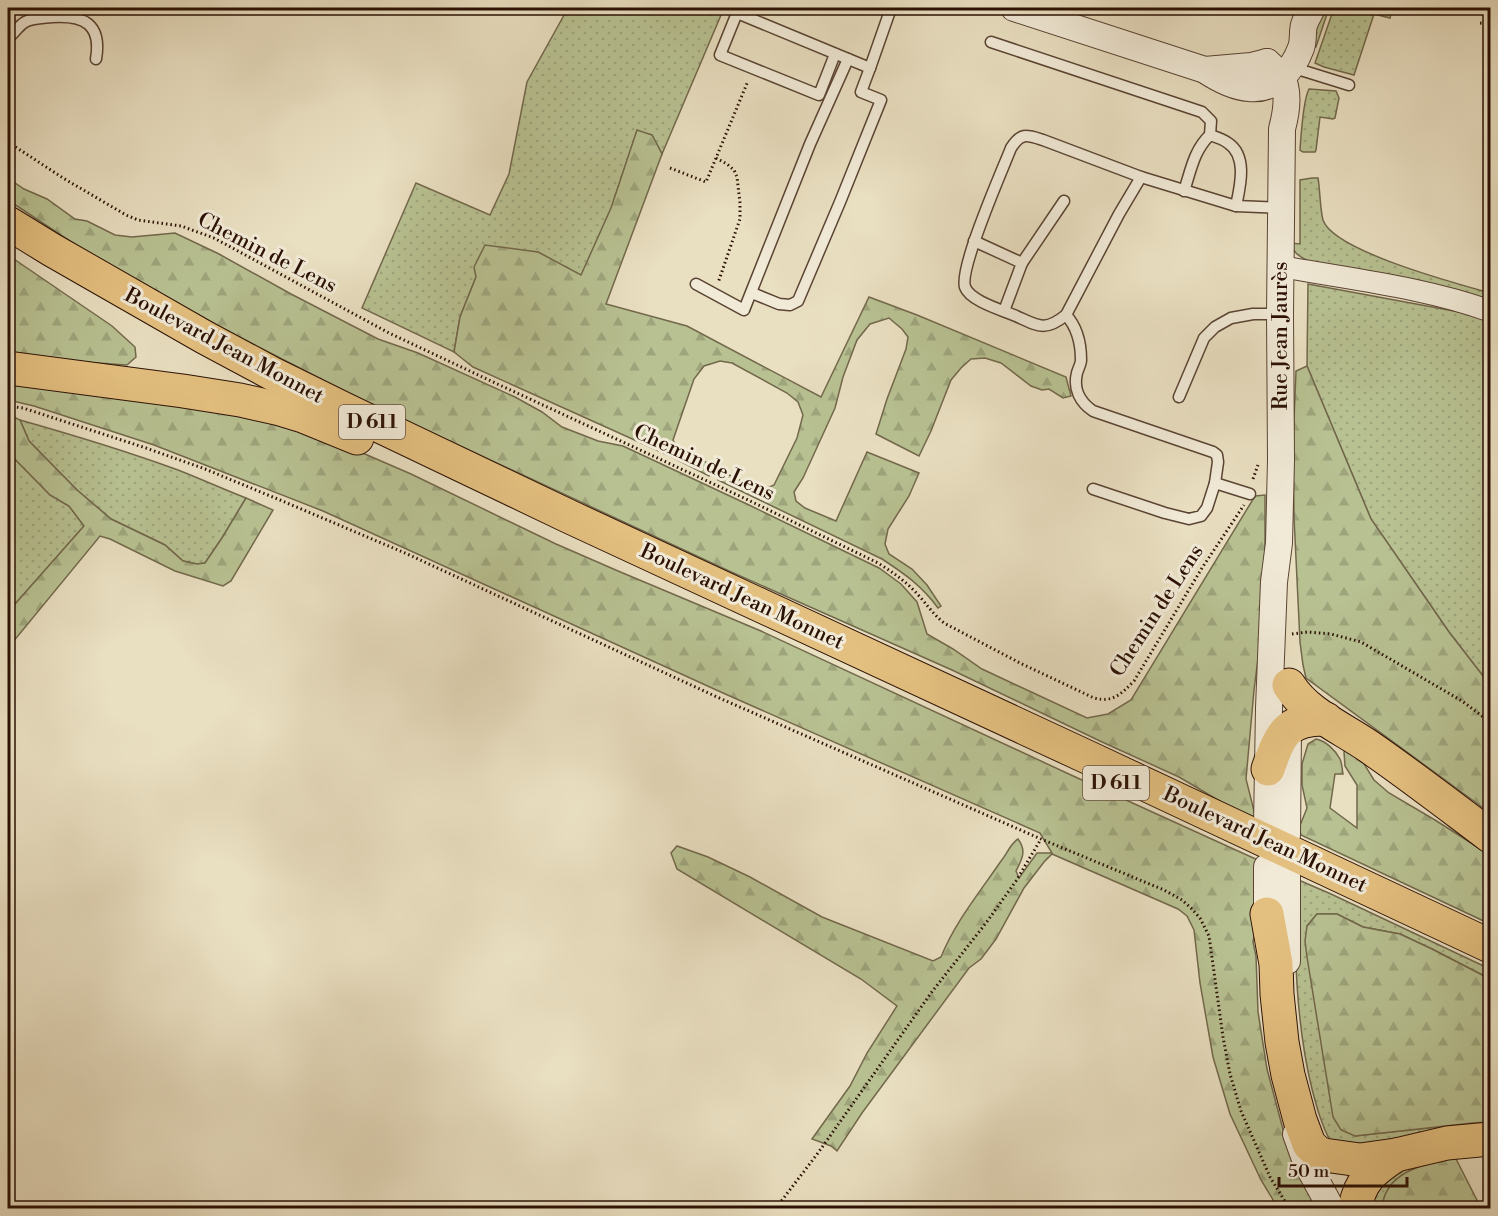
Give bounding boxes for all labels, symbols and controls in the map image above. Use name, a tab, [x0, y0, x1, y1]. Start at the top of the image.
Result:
street label: Chemin de Lens	[193, 207, 341, 299]
street label: Rue Jean Jaurès	[1268, 262, 1294, 410]
street label: Boulevard Jean Monnet	[119, 282, 329, 410]
road number: D 611	[339, 405, 405, 439]
street label: Chemin de Lens	[629, 419, 779, 507]
street label: Boulevard Jean Monnet	[635, 538, 849, 656]
street label: Chemin de Lens	[1104, 540, 1210, 682]
road number: D 611	[1083, 766, 1149, 800]
street label: Boulevard Jean Monnet	[1158, 781, 1372, 899]
scale bar	[1279, 1150, 1406, 1188]
text: 50 m	[1288, 1160, 1330, 1183]

